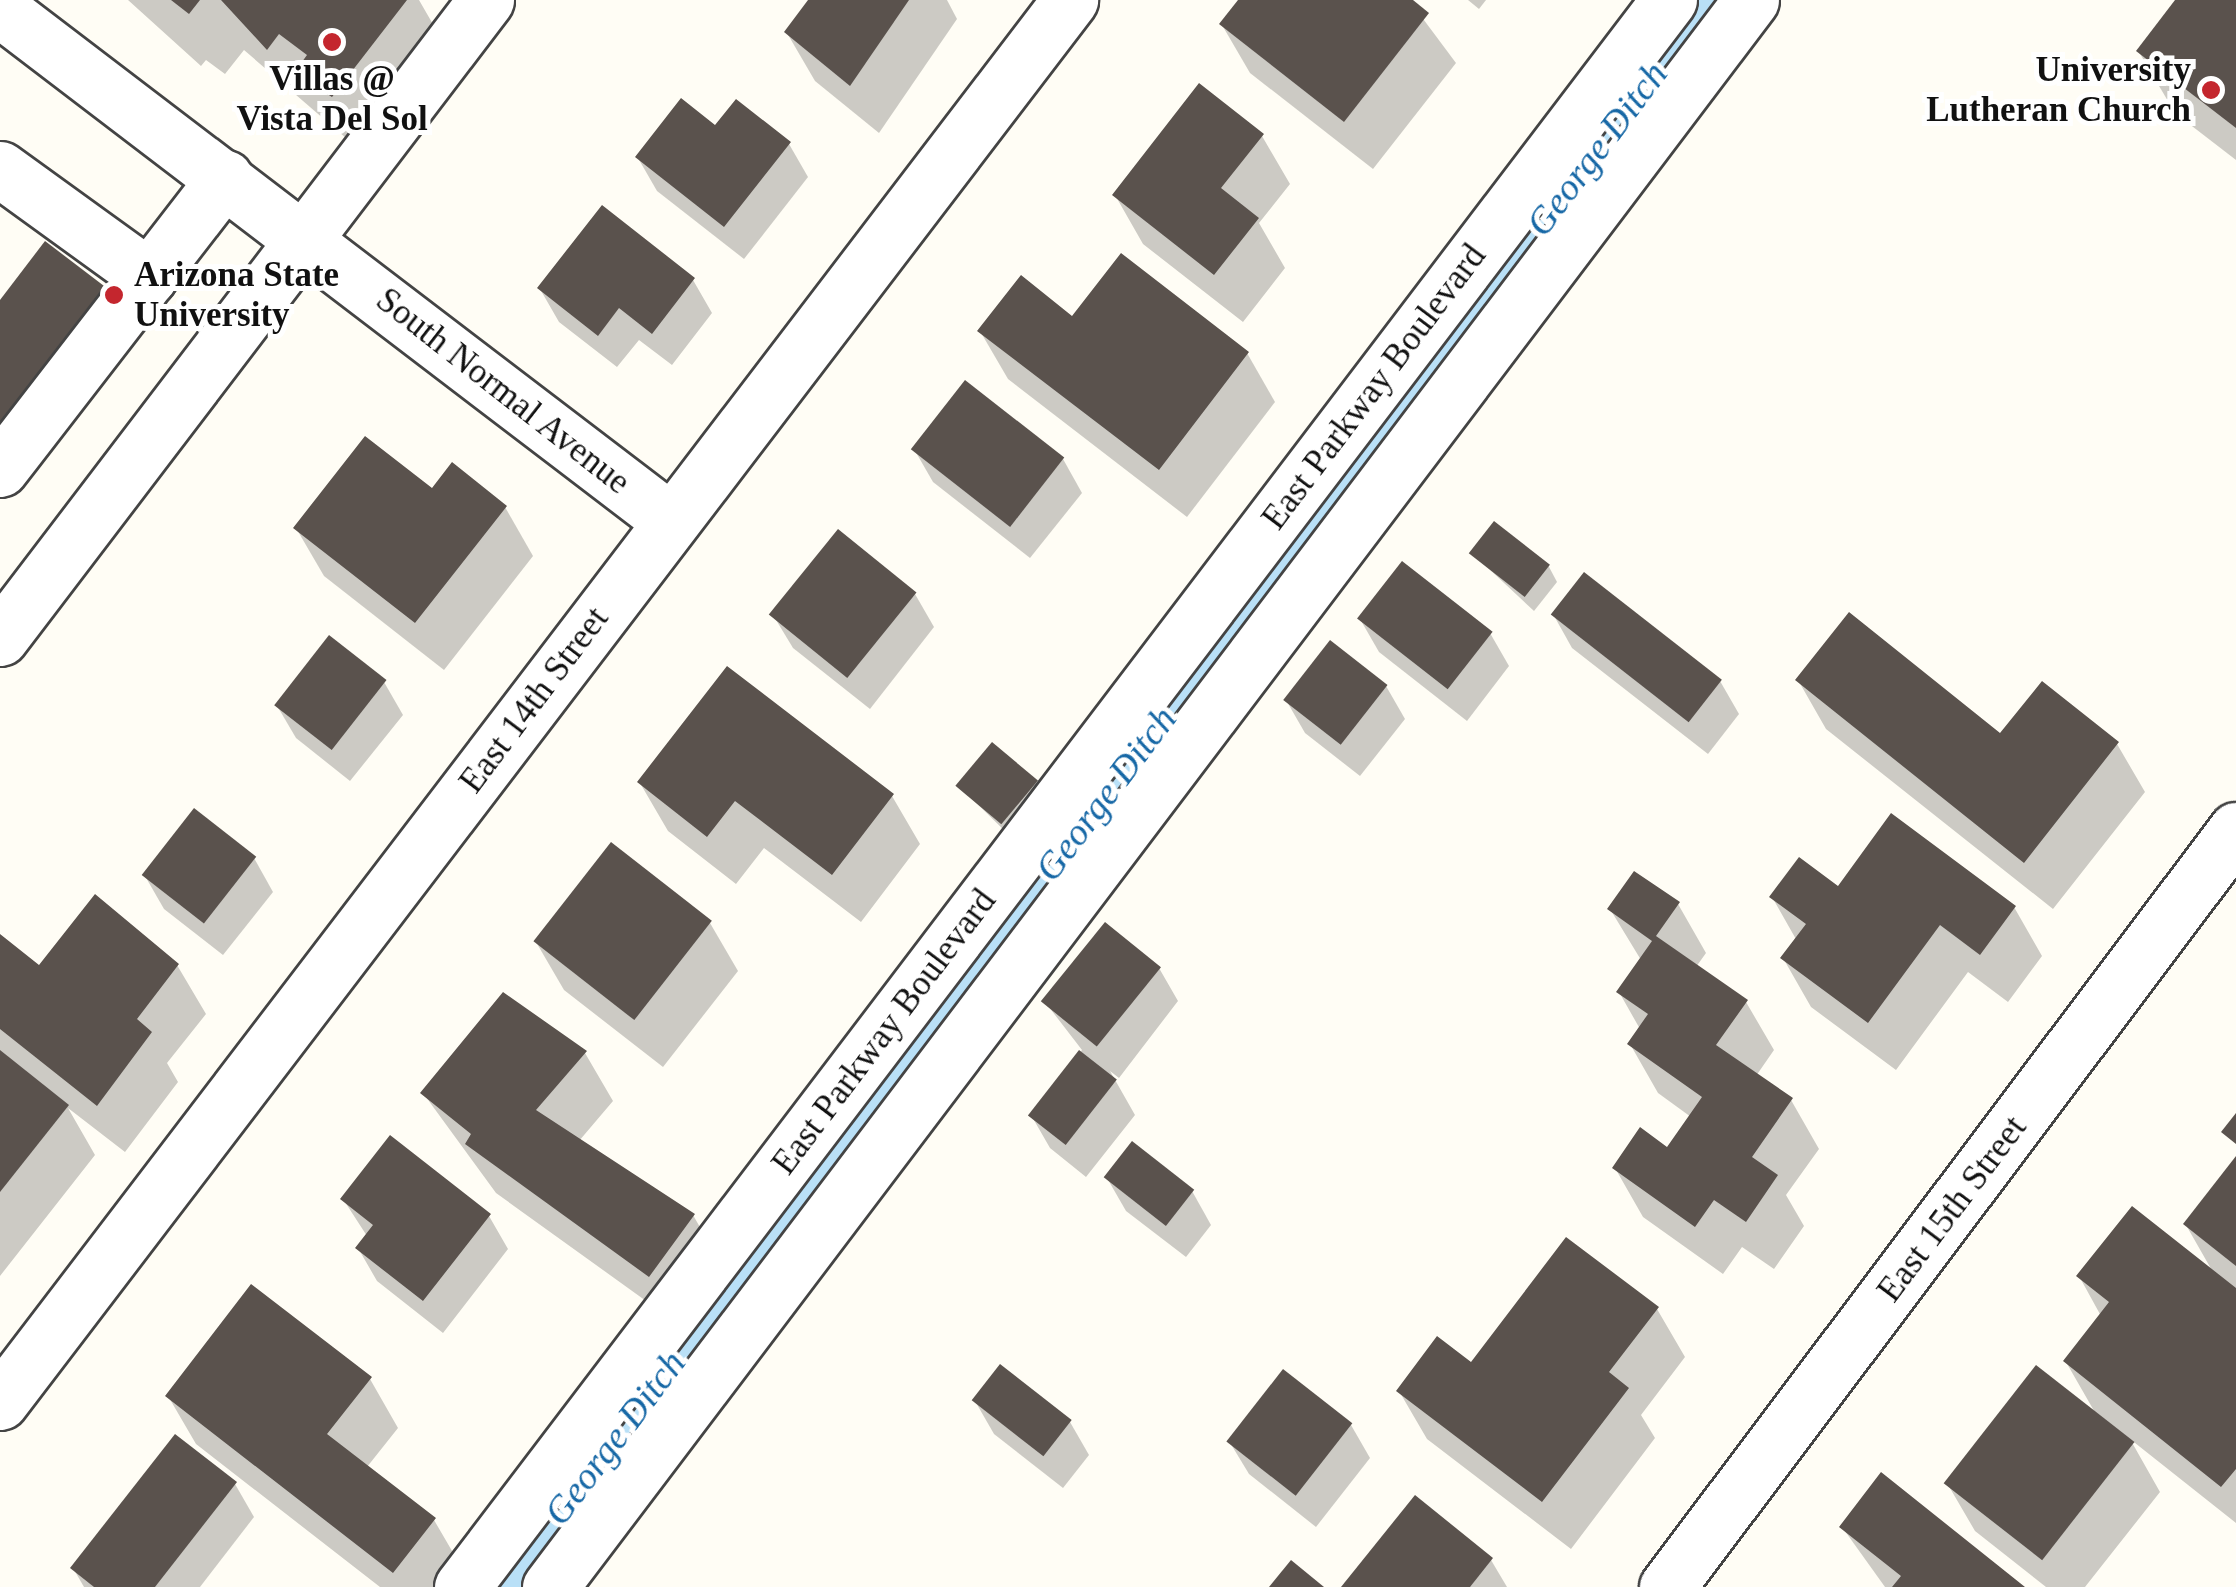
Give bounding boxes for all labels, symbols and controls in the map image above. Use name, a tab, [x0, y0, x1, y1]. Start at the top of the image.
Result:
marker: Villas @ Vista Del Sol	[321, 31, 343, 53]
place label: University Lutheran Church	[1926, 49, 2191, 131]
water label: George Ditch	[1517, 53, 1677, 245]
place label: Villas @ Vista Del Sol	[236, 58, 428, 140]
marker: University Lutheran Church	[2200, 79, 2222, 101]
street label: East Parkway Boulevard	[1253, 236, 1495, 538]
place label: Arizona State University	[134, 254, 339, 336]
street label: South Normal Avenue	[367, 278, 639, 504]
marker: Arizona State University	[103, 284, 125, 306]
street label: East 14th Street	[451, 599, 617, 801]
water label: George Ditch	[1026, 698, 1186, 890]
street label: East Parkway Boulevard	[763, 881, 1005, 1183]
street label: East 15th Street	[1869, 1108, 2035, 1310]
water label: George Ditch	[535, 1342, 695, 1534]

